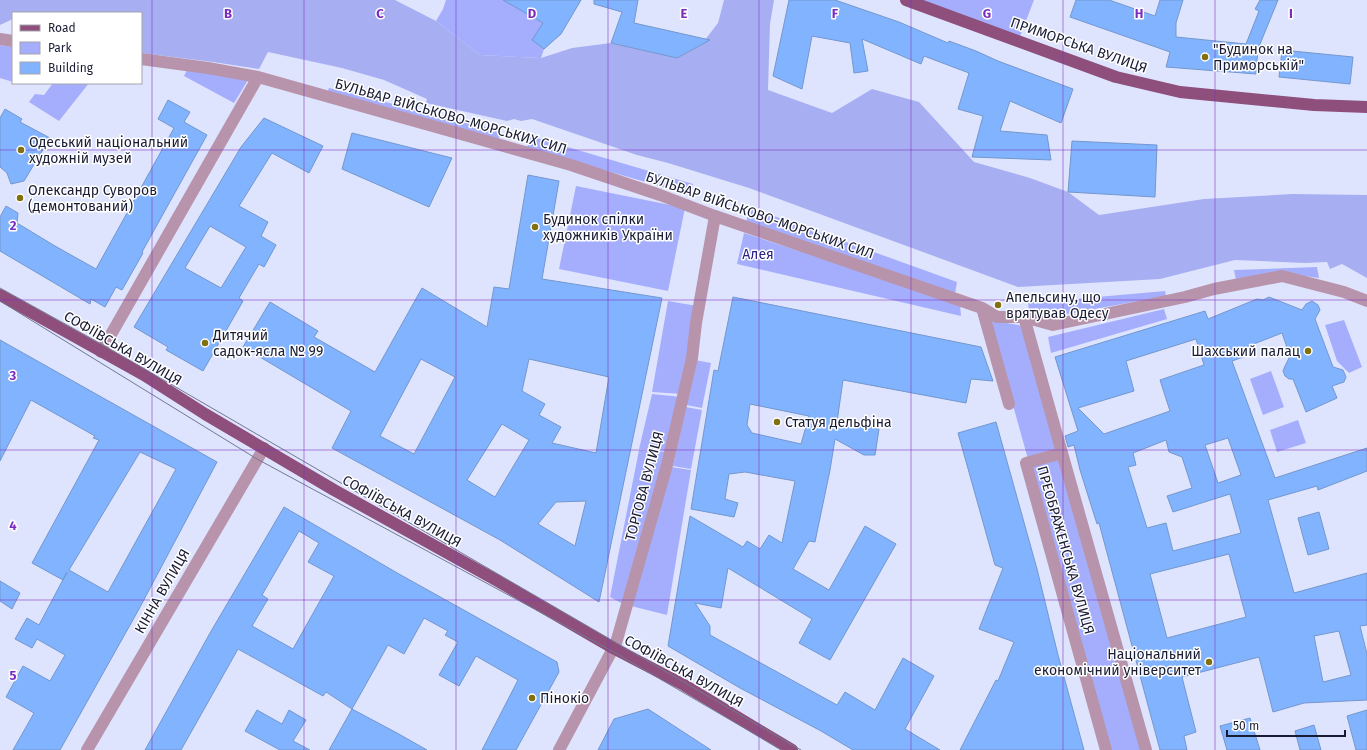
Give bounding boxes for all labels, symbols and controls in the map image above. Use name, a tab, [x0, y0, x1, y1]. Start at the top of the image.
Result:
text: B	[224, 6, 232, 21]
text: C	[376, 6, 384, 21]
text: D	[528, 6, 537, 21]
text: E	[681, 6, 688, 21]
text: F	[832, 6, 839, 21]
text: G	[983, 6, 991, 21]
text: H	[1135, 6, 1143, 21]
text: I	[1289, 6, 1293, 21]
legend	[12, 12, 142, 84]
street label: ПРИМОРСЬКА ВУЛИЦЯ	[1008, 14, 1149, 77]
text: Road	[48, 21, 76, 35]
text: Park	[48, 41, 72, 55]
place label: "Будинок на Приморській"	[1213, 41, 1304, 74]
marker: "Будинок на Приморській"	[1200, 52, 1210, 62]
text: Building	[48, 61, 94, 75]
street label: БУЛЬВАР ВІЙСЬКОВО-МОРСЬКИХ СИЛ	[333, 75, 569, 158]
place label: Одеський національний художній музей	[29, 134, 188, 167]
marker: Одеський національний художній музей	[16, 145, 26, 155]
street label: БУЛЬВАР ВІЙСЬКОВО-МОРСЬКИХ СИЛ	[643, 168, 876, 263]
place label: Олександр Суворов (демонтований)	[28, 182, 157, 215]
marker: Олександр Суворов (демонтований)	[15, 193, 25, 203]
place label: Будинок спілки художників України	[543, 211, 673, 244]
text: 2	[10, 218, 17, 233]
marker: Будинок спілки художників України	[530, 222, 540, 232]
park label: Алея	[742, 246, 774, 263]
place label: Апельсину, що врятував Одесу	[1006, 289, 1109, 322]
marker: Апельсину, що врятував Одесу	[993, 300, 1003, 310]
street label: СОФІЇВСЬКА ВУЛИЦЯ	[61, 308, 185, 389]
place label: Дитячий садок-ясла № 99	[212, 327, 323, 360]
marker: Дитячий садок-ясла № 99	[200, 338, 210, 348]
place label: Шахський палац	[1191, 343, 1300, 360]
marker: Шахський палац	[1303, 346, 1313, 356]
text: 3	[9, 368, 17, 383]
place label: Статуя дельфіна	[785, 414, 892, 431]
marker: Статуя дельфіна	[772, 417, 782, 427]
street label: ТОРГОВА ВУЛИЦЯ	[622, 429, 667, 543]
street label: ПРЕОБРАЖЕНСЬКА ВУЛИЦЯ	[1033, 464, 1098, 636]
street label: СОФІЇВСЬКА ВУЛИЦЯ	[339, 472, 464, 551]
text: 4	[9, 518, 17, 533]
street label: КІННА ВУЛИЦЯ	[131, 546, 194, 637]
street label: СОФІЇВСЬКА ВУЛИЦЯ	[621, 632, 746, 711]
place label: Національний економічний університет	[1034, 646, 1202, 679]
marker: Національний економічний університет	[1204, 657, 1214, 667]
text: 5	[10, 668, 17, 683]
place label: Пінокіо	[540, 690, 589, 707]
marker: Пінокіо	[527, 693, 537, 703]
scale bar	[1227, 712, 1345, 738]
text: 50 m	[1233, 719, 1259, 733]

